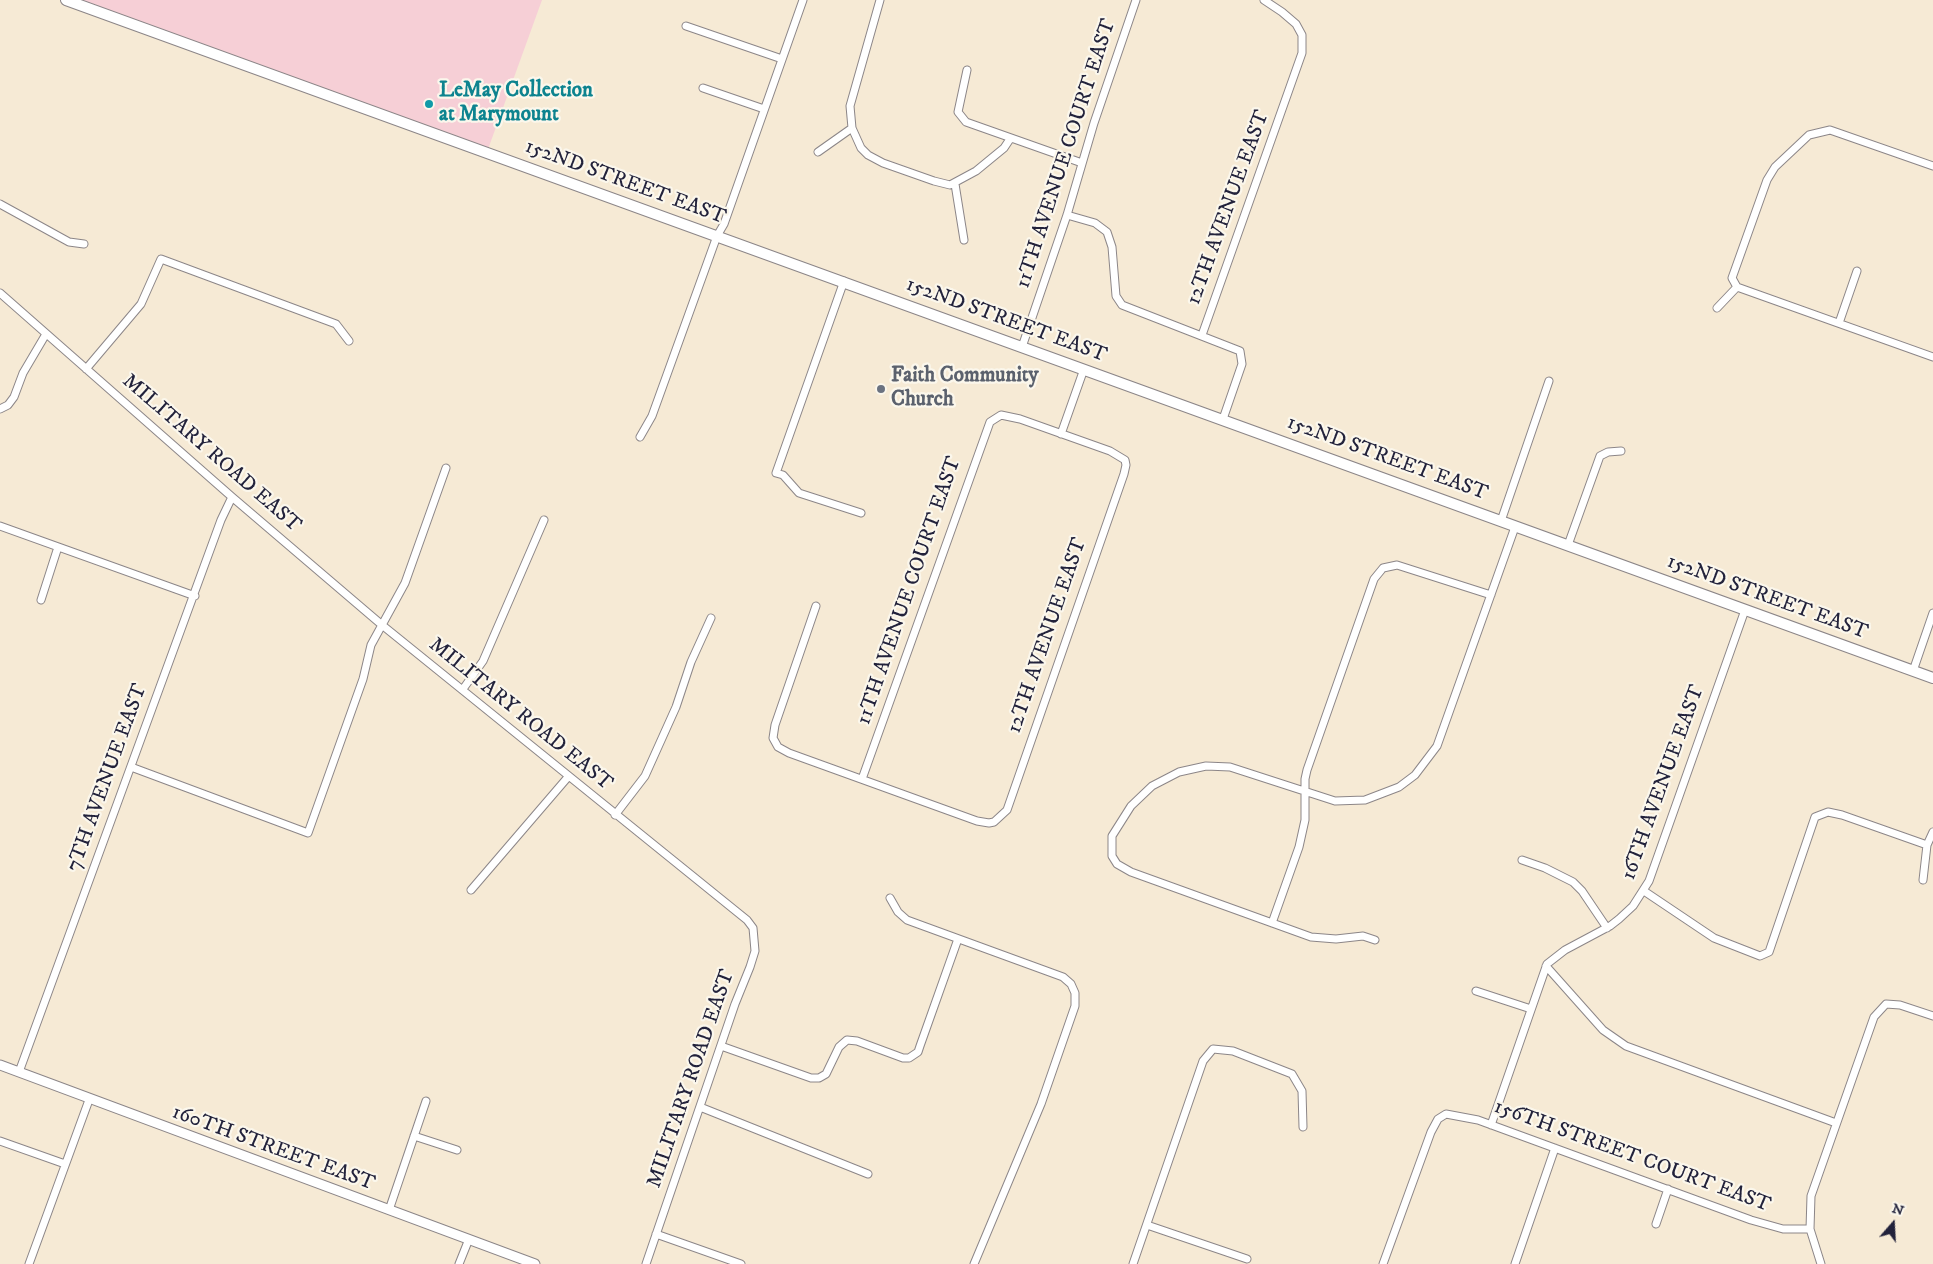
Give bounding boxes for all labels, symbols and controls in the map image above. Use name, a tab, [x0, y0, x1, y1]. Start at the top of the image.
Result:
street label: 11TH AVENUE COURT EAST	[1011, 16, 1123, 292]
place label: LeMay Collection at Marymount	[439, 79, 593, 129]
marker: LeMay Collection at Marymount	[423, 98, 435, 110]
street label: 12TH AVENUE EAST	[1182, 107, 1276, 309]
street label: 152ND STREET EAST	[521, 135, 729, 231]
street label: 152ND STREET EAST	[902, 273, 1110, 369]
place label: Faith Community Church	[891, 364, 1039, 414]
street label: MILITARY ROAD EAST	[116, 369, 306, 539]
marker: Faith Community Church	[875, 383, 887, 395]
street label: 152ND STREET EAST	[1283, 411, 1491, 507]
street label: 11TH AVENUE COURT EAST	[852, 454, 968, 728]
street label: 12TH AVENUE EAST	[1003, 535, 1093, 737]
street label: 152ND STREET EAST	[1663, 550, 1871, 646]
street label: MILITARY ROAD EAST	[423, 633, 617, 797]
street label: 7TH AVENUE EAST	[62, 681, 154, 875]
street label: 16TH AVENUE EAST	[1617, 682, 1711, 884]
street label: MILITARY ROAD EAST	[643, 967, 741, 1191]
street label: 156TH STREET COURT EAST	[1490, 1095, 1774, 1219]
street label: 160TH STREET EAST	[168, 1101, 378, 1197]
north arrow	[1868, 1199, 1918, 1249]
text: N	[1890, 1199, 1906, 1220]

